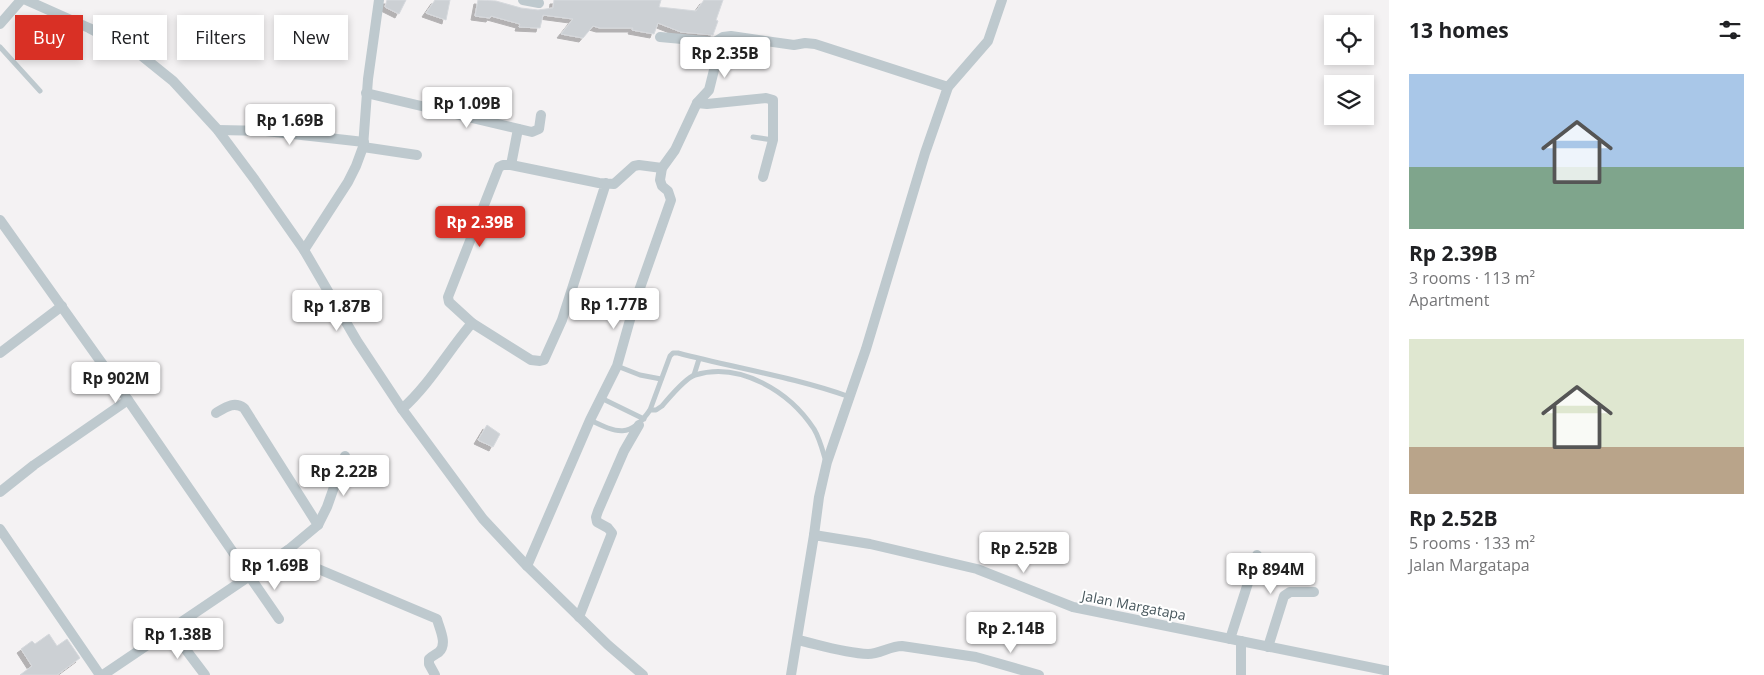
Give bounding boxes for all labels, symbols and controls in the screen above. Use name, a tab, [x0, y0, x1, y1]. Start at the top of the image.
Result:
chip: Buy	[15, 15, 83, 60]
chip: Rent	[93, 15, 167, 60]
chip: Filters	[177, 15, 264, 60]
chip: New	[274, 15, 348, 60]
map controls	[1324, 15, 1374, 125]
button: locate	[1324, 15, 1374, 65]
text: 13 homes	[1409, 16, 1509, 44]
icon: filters	[1716, 16, 1744, 44]
pin: Rp 2.35B	[673, 36, 777, 79]
text: Rp 2.35B	[691, 42, 759, 64]
button: layers	[1324, 75, 1374, 125]
pin: Rp 1.09B	[415, 86, 519, 129]
text: Rp 1.09B	[433, 92, 501, 114]
pin: Rp 1.69B	[238, 104, 342, 146]
icon: home	[1532, 107, 1622, 197]
text: Rp 1.69B	[256, 109, 324, 131]
pin: Rp 2.39B	[428, 206, 532, 248]
text: Rp 2.39B	[446, 211, 514, 233]
text: Rp 2.39B	[1409, 239, 1498, 267]
text: 3 rooms · 113 m²	[1409, 267, 1535, 289]
pin: Rp 1.77B	[562, 288, 666, 330]
text: Apartment	[1409, 289, 1489, 311]
pin: Rp 1.87B	[285, 290, 389, 332]
text: Rp 1.77B	[580, 293, 648, 315]
text: Rp 1.87B	[303, 295, 371, 317]
pin: Rp 902M	[70, 362, 162, 404]
text: Rp 902M	[82, 367, 150, 389]
icon: home	[1532, 372, 1622, 462]
pin: Rp 2.22B	[292, 454, 396, 497]
text: Rp 2.22B	[310, 460, 378, 482]
text: Rp 2.52B	[1409, 504, 1498, 532]
pin: Rp 2.52B	[972, 532, 1076, 574]
text: 5 rooms · 133 m²	[1409, 532, 1535, 554]
text: Rp 2.52B	[990, 537, 1058, 559]
pin: Rp 1.69B	[223, 548, 327, 591]
pin: Rp 894M	[1225, 552, 1317, 595]
text: Rp 1.69B	[241, 554, 309, 576]
text: Jalan Margatapa	[1409, 554, 1530, 576]
text: Rp 894M	[1237, 558, 1305, 580]
street label: Jalan Margatapa	[1078, 585, 1188, 624]
pin: Rp 2.14B	[959, 612, 1063, 654]
text: Rp 2.14B	[977, 617, 1045, 639]
pin: Rp 1.38B	[126, 618, 230, 660]
text: Rp 1.38B	[144, 623, 212, 645]

